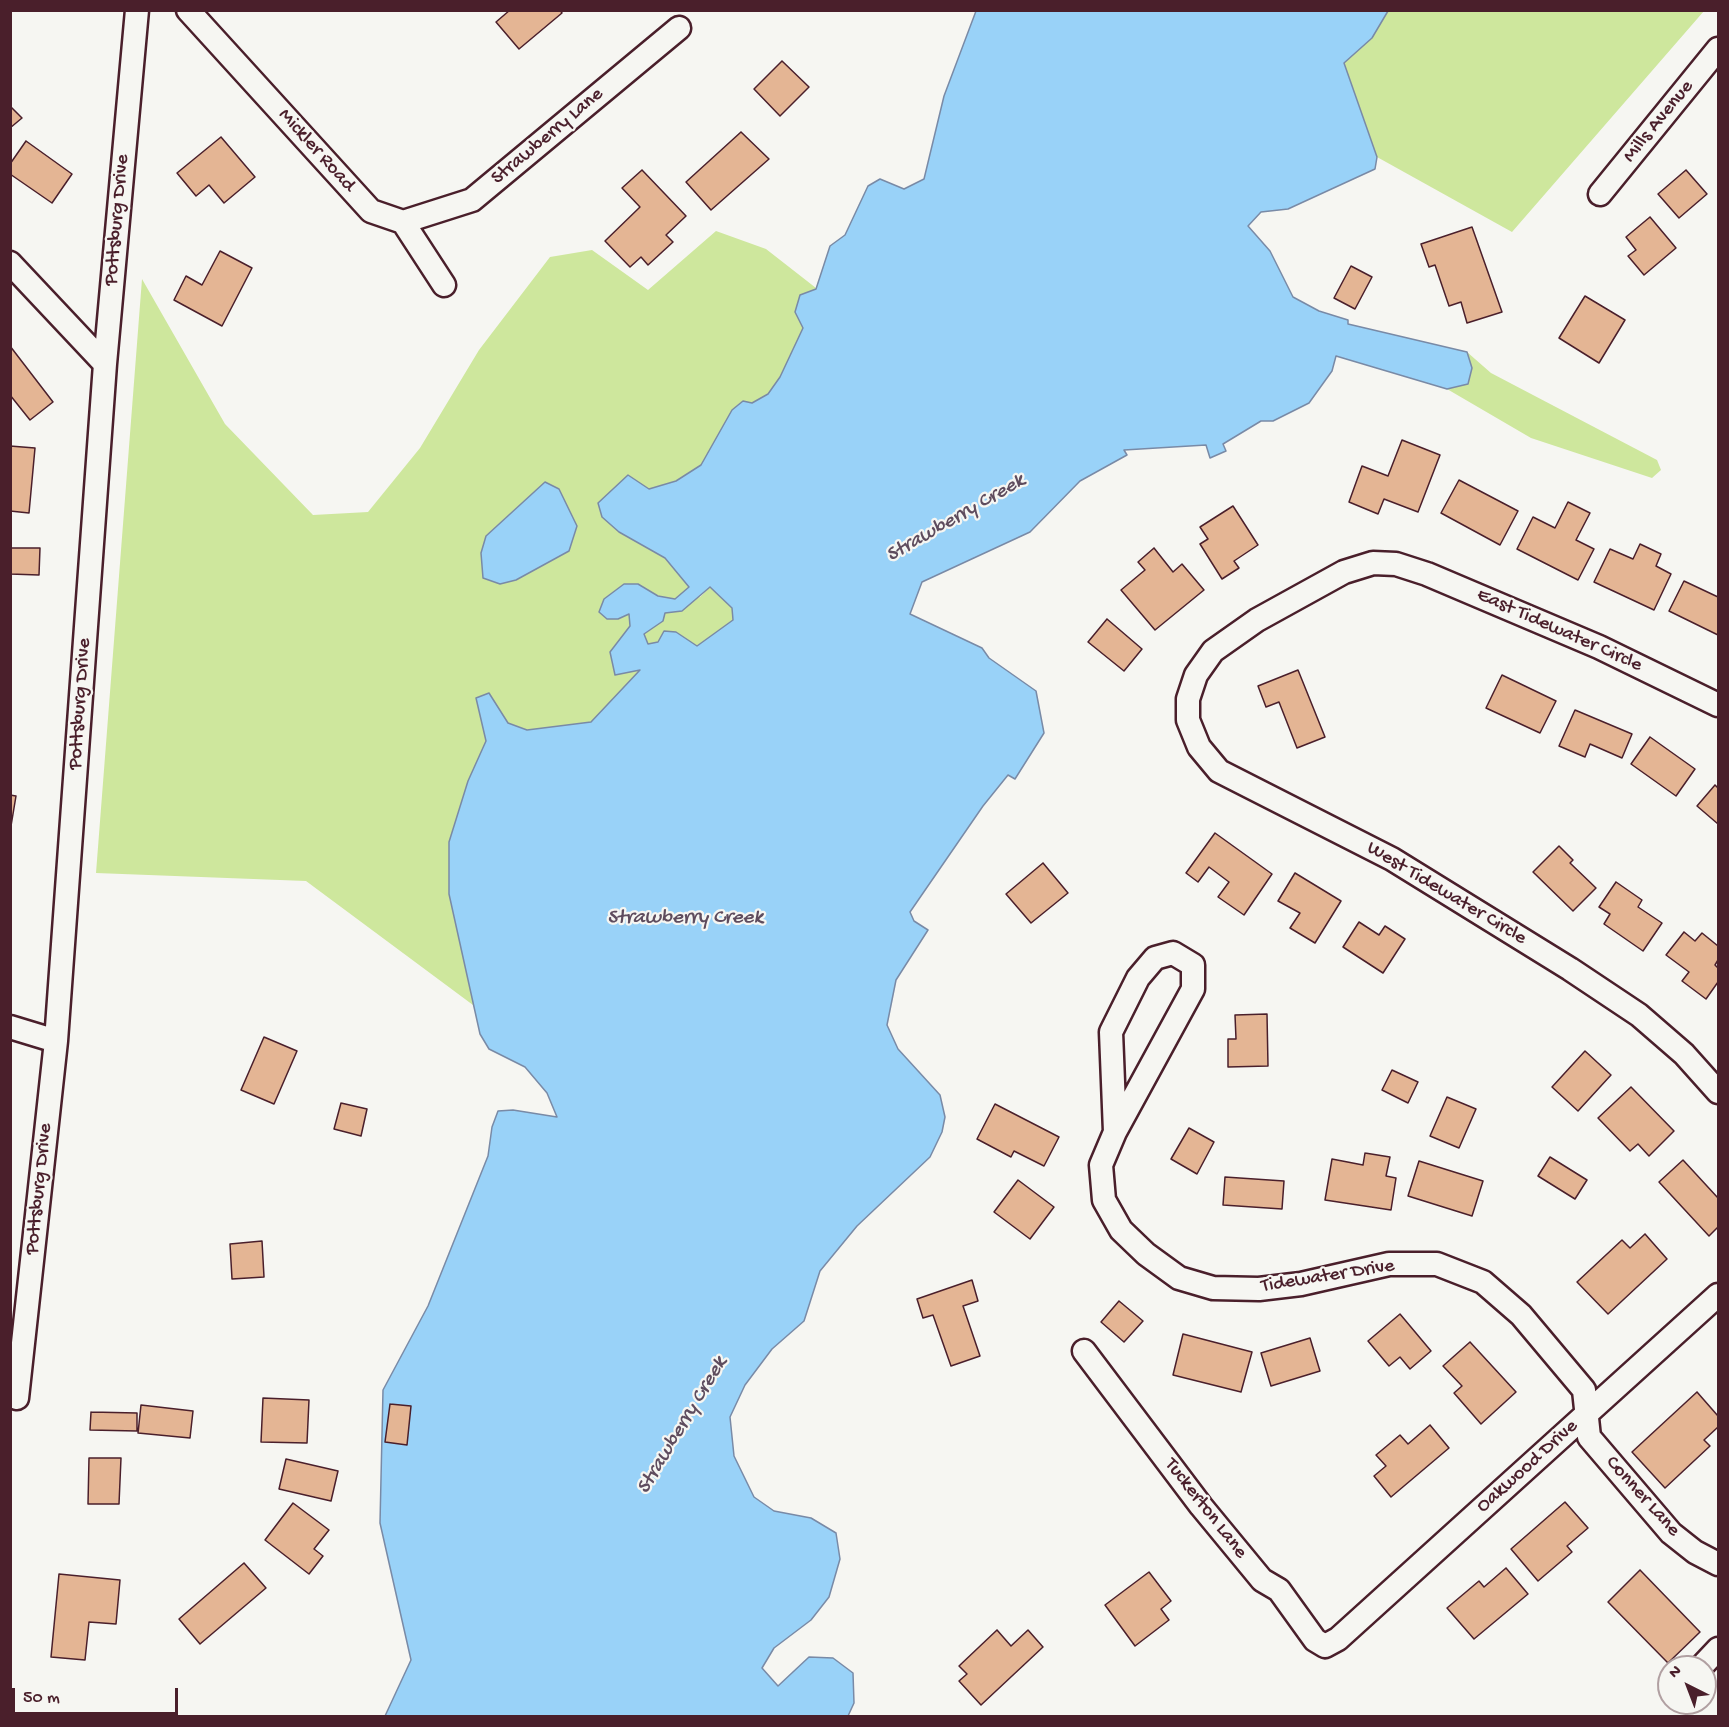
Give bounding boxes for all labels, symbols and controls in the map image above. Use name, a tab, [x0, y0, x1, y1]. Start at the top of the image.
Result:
street label: Mills Avenue	[1618, 76, 1700, 168]
street label: Strawberry Lane	[487, 83, 609, 191]
street label: Mickler Road	[272, 104, 360, 198]
street label: Pottsburg Drive	[100, 153, 136, 287]
water label: Strawberry Creek	[882, 469, 1030, 569]
street label: East Tidewater Circle	[1473, 584, 1645, 678]
street label: Pottsburg Drive	[64, 637, 98, 771]
street label: West Tidewater Circle	[1362, 837, 1530, 951]
water label: Strawberry Creek	[607, 906, 763, 932]
street label: Pottsburg Drive	[21, 1122, 59, 1256]
street label: Tidewater Drive	[1260, 1255, 1396, 1299]
water label: Strawberry Creek	[632, 1353, 734, 1499]
street label: Oakwood Drive	[1472, 1415, 1584, 1519]
street label: Conner Lane	[1599, 1452, 1685, 1542]
street label: Tuckerton Lane	[1158, 1454, 1252, 1564]
north arrow	[1657, 1655, 1717, 1715]
text: N	[1666, 1662, 1686, 1683]
scale bar	[15, 1676, 182, 1714]
text: 50 m	[23, 1688, 60, 1709]

